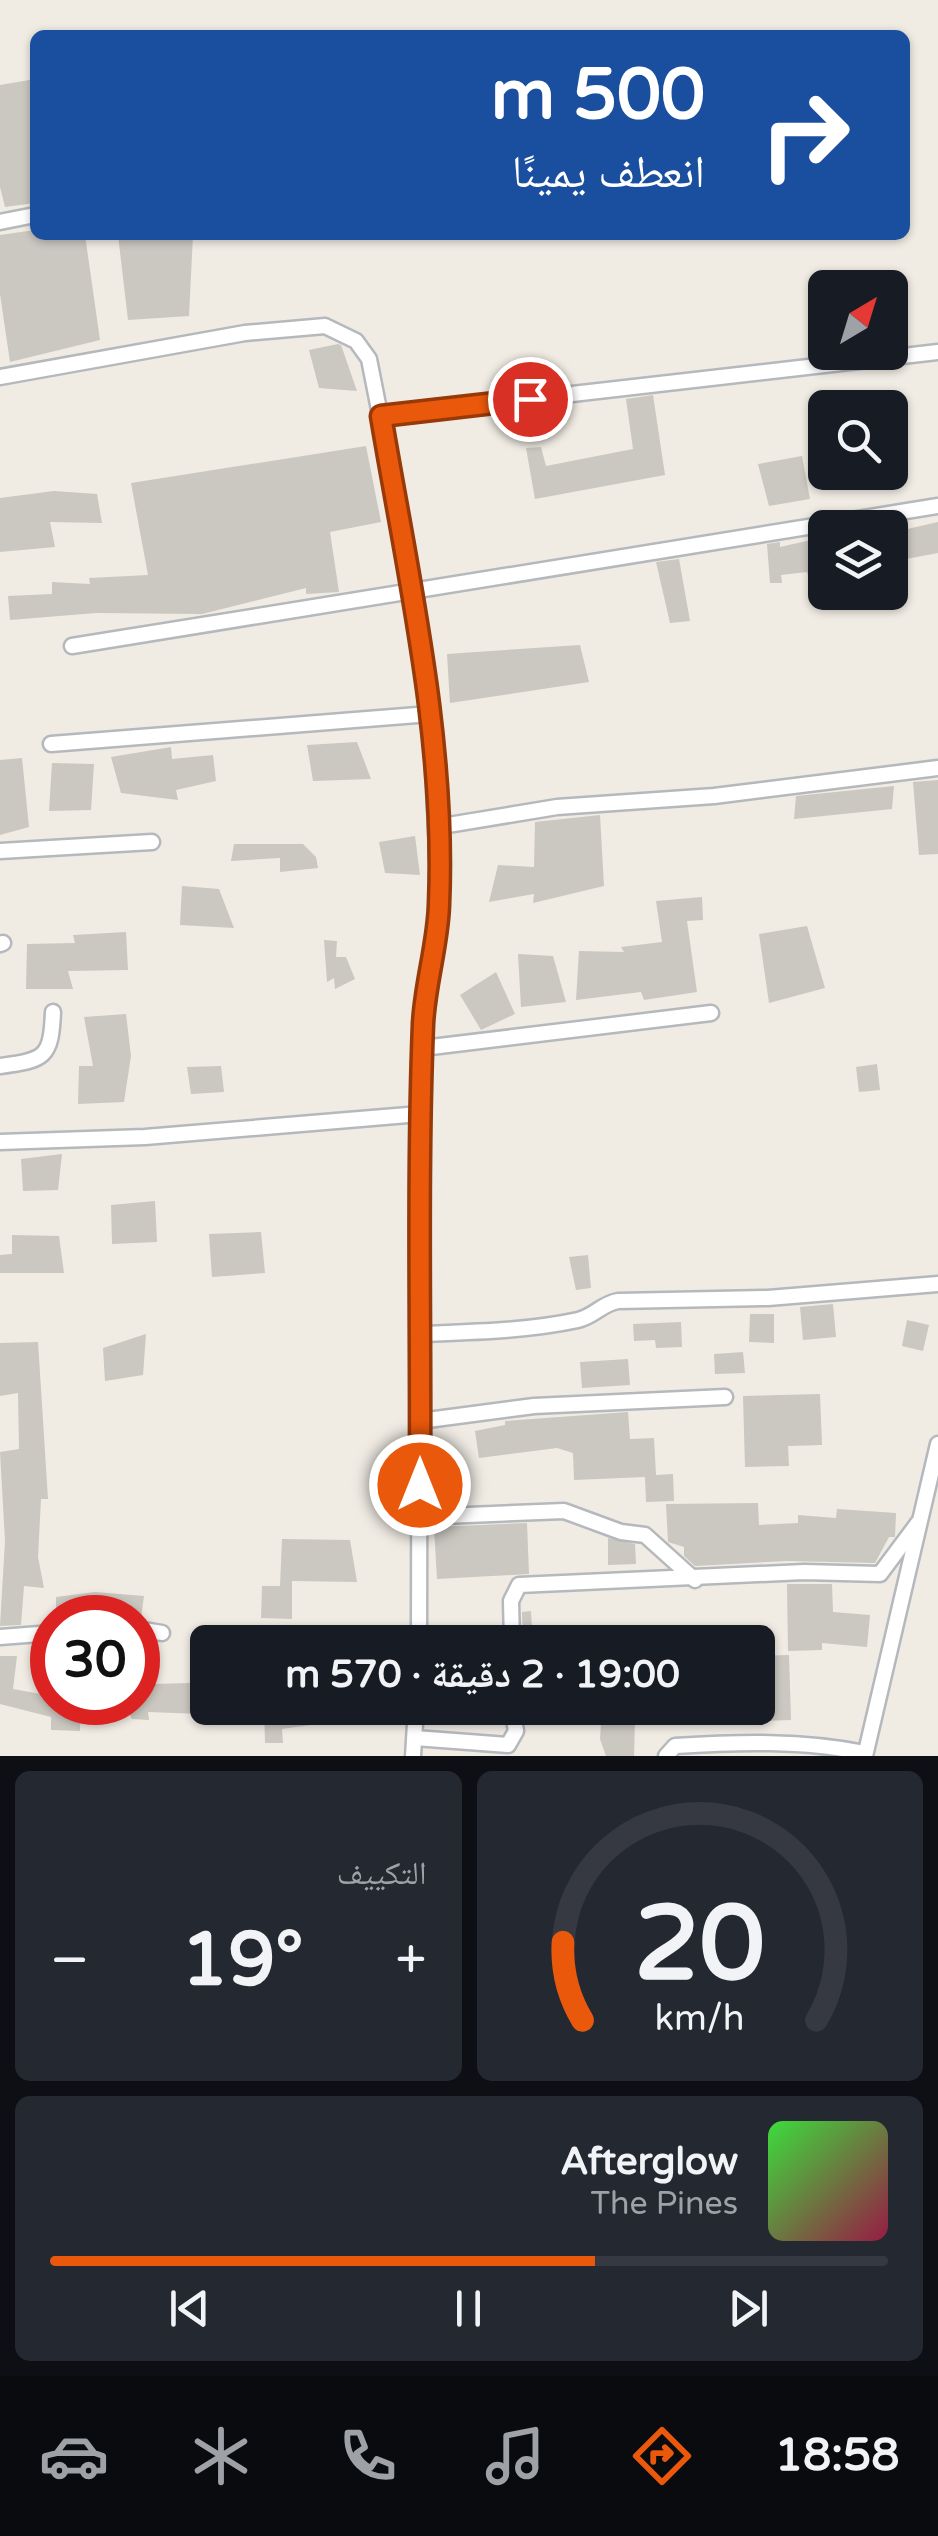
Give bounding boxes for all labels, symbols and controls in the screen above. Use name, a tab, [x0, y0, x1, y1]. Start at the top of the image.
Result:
text: 500 m	[491, 54, 705, 138]
icon: right	[740, 70, 870, 200]
text: انعطف يمينًا	[512, 146, 705, 200]
north arrow	[808, 270, 908, 370]
map controls	[808, 270, 908, 610]
pin	[488, 357, 573, 442]
icon: arrive	[503, 372, 558, 427]
button: search	[808, 390, 908, 490]
button: layers	[808, 510, 908, 610]
position arrow	[368, 1433, 472, 1537]
speed limit sign: 30	[30, 1595, 160, 1725]
text: 19:00 · 2 دقيقة · 570 m	[285, 1652, 680, 1698]
text: التكييف	[337, 1855, 427, 1893]
text: 20	[634, 1883, 765, 2008]
text: 19°	[181, 1915, 304, 2005]
text: −	[50, 1928, 89, 1994]
text: +	[396, 1928, 427, 1994]
text: km/h	[655, 1997, 745, 2040]
text: Afterglow	[560, 2139, 738, 2185]
text: The Pines	[591, 2185, 738, 2223]
icon: previous	[162, 2281, 217, 2336]
icon: pause	[441, 2281, 496, 2336]
icon: next	[721, 2281, 776, 2336]
icon: car	[39, 2421, 109, 2491]
icon: climate	[186, 2421, 256, 2491]
icon: phone	[333, 2421, 403, 2491]
icon: music	[480, 2421, 550, 2491]
icon: directions	[627, 2421, 697, 2491]
text: 18:58	[775, 2429, 899, 2483]

